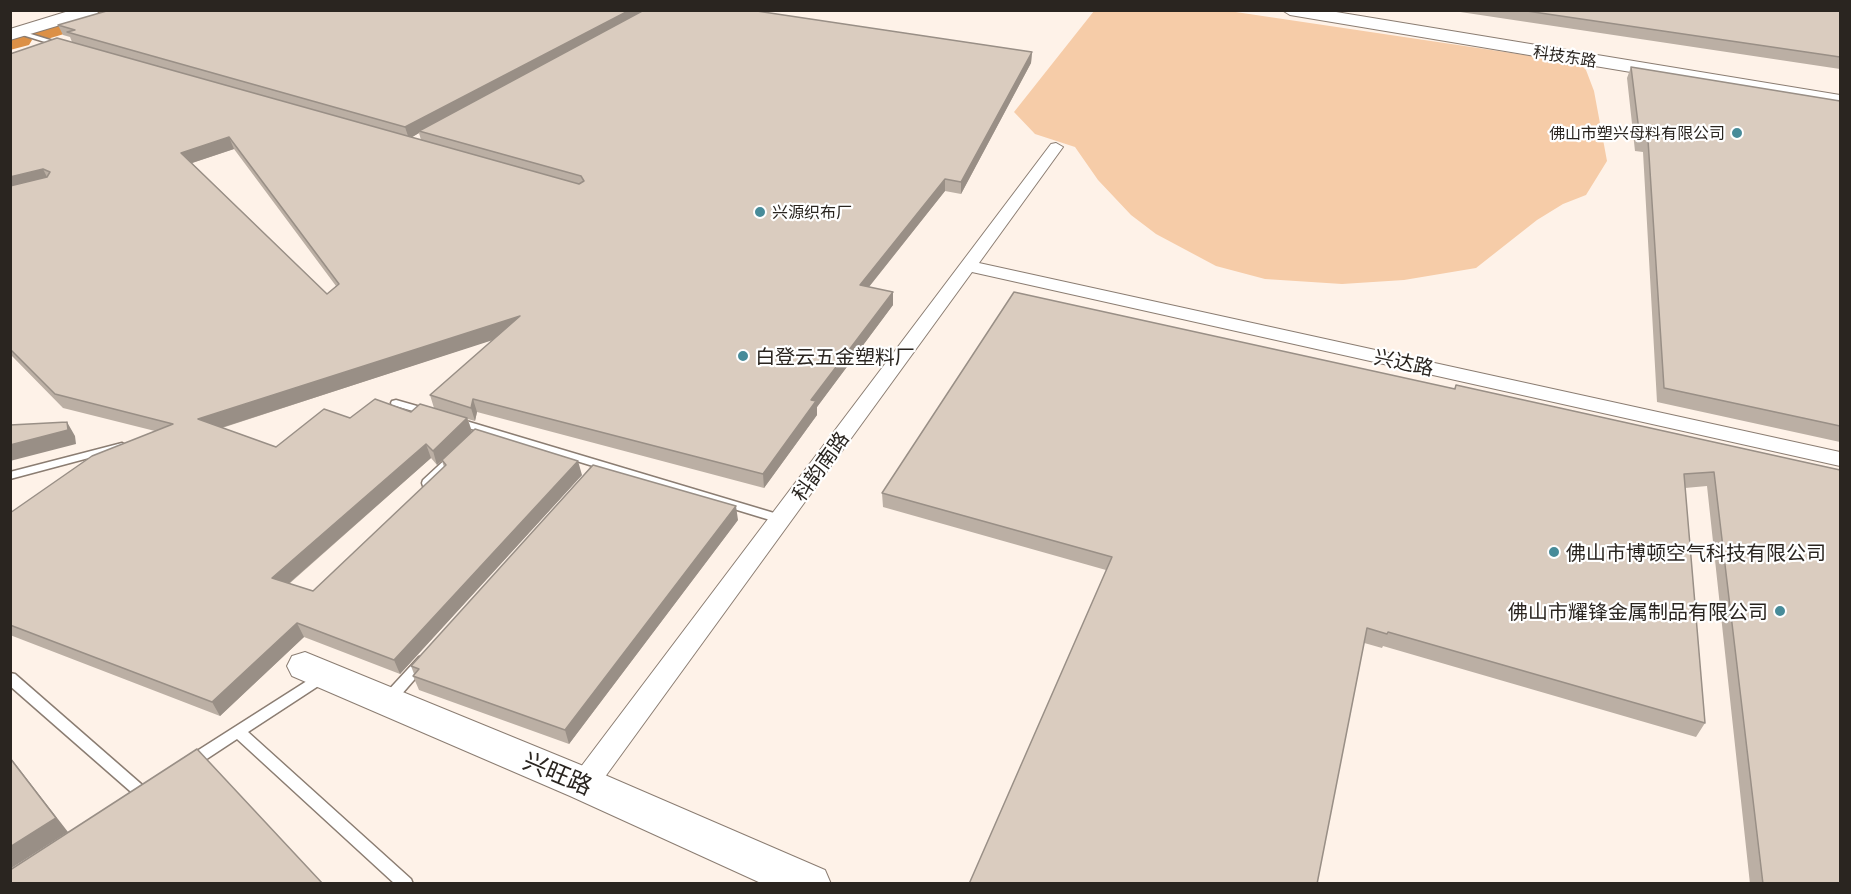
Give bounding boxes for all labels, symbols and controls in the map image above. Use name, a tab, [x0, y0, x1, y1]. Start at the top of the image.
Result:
street label: 科技东路	[1532, 42, 1598, 70]
place label: 佛山市塑兴母料有限公司	[1549, 123, 1725, 143]
marker: 佛山市塑兴母料有限公司	[1730, 126, 1744, 140]
place label: 兴源织布厂	[772, 202, 852, 222]
marker: 兴源织布厂	[753, 205, 767, 219]
place label: 白登云五金塑料厂	[755, 344, 915, 368]
street label: 兴达路	[1372, 344, 1436, 380]
marker: 白登云五金塑料厂	[736, 349, 750, 363]
street label: 科韵南路	[787, 427, 853, 505]
place label: 佛山市博顿空气科技有限公司	[1566, 540, 1826, 564]
marker: 佛山市博顿空气科技有限公司	[1547, 545, 1561, 559]
place label: 佛山市耀锋金属制品有限公司	[1508, 599, 1768, 623]
marker: 佛山市耀锋金属制品有限公司	[1773, 604, 1787, 618]
street label: 兴旺路	[519, 746, 597, 800]

